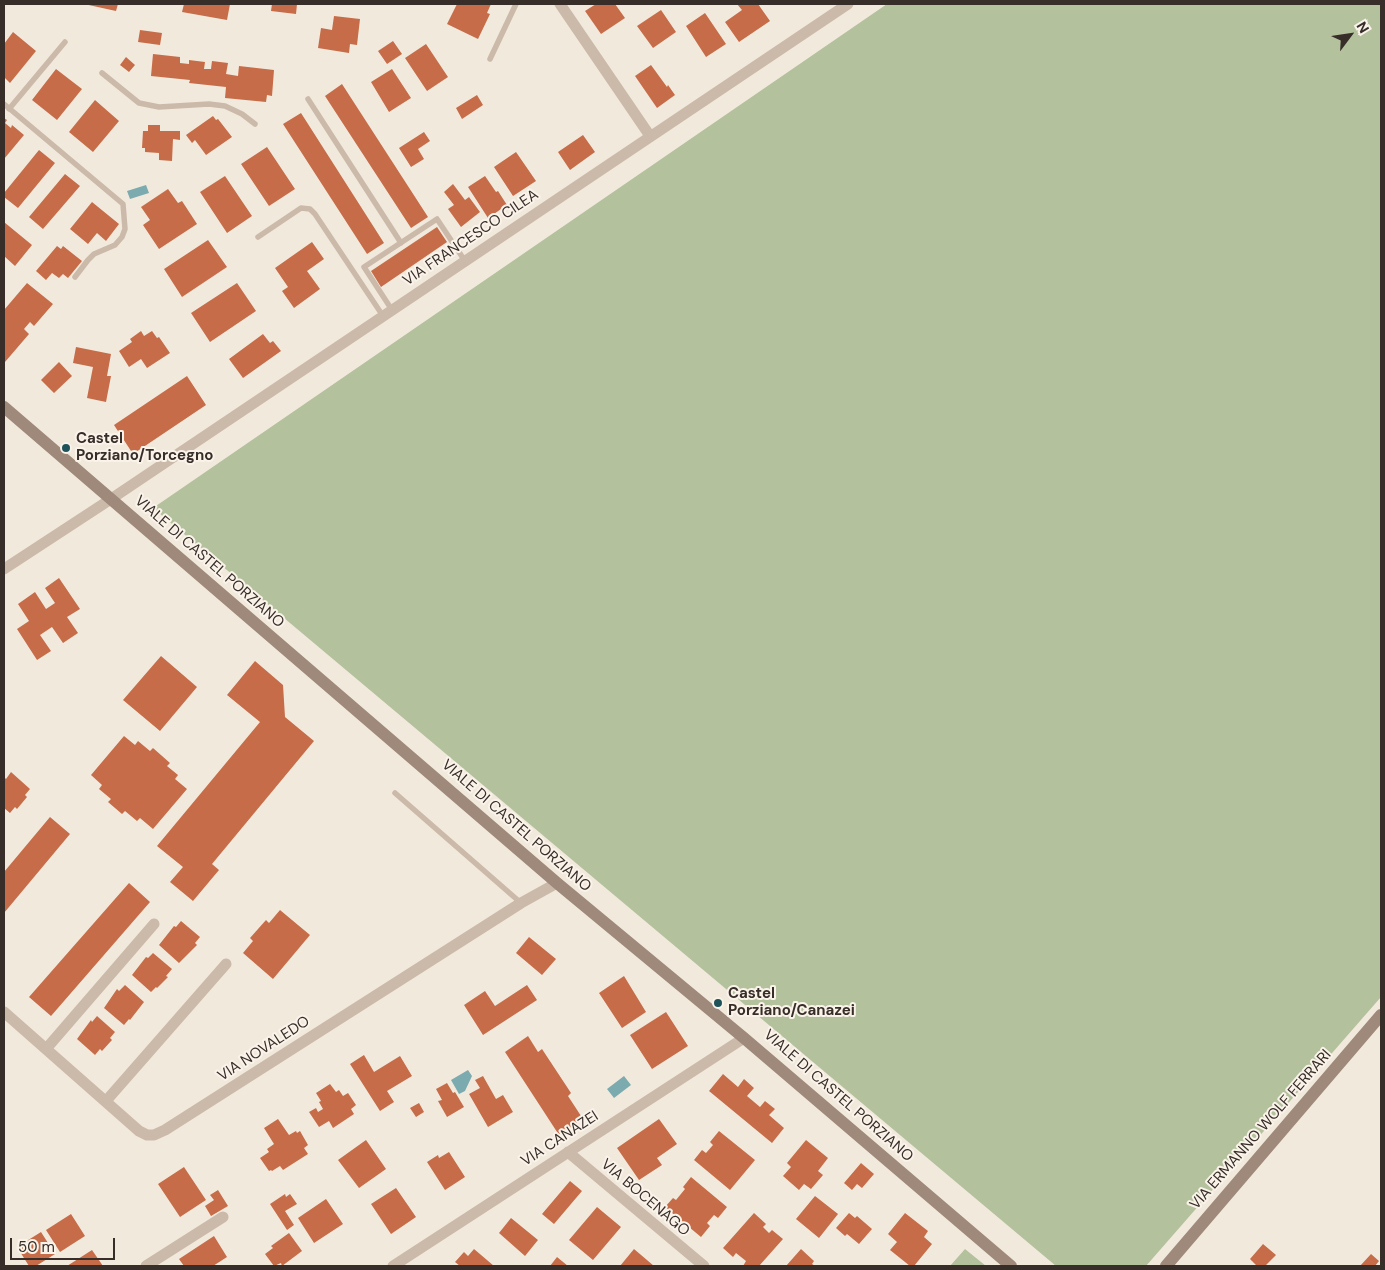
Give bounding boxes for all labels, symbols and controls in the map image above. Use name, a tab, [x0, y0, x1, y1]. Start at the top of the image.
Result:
north arrow	[1325, 10, 1375, 60]
text: N	[1353, 18, 1373, 36]
street label: VIA FRANCESCO CILEA	[400, 186, 542, 290]
place label: Castel Porziano/Torcegno	[76, 430, 213, 465]
marker: Castel Porziano/Torcegno	[60, 442, 72, 454]
street label: VIALE DI CASTEL PORZIANO	[131, 492, 287, 632]
street label: VIALE DI CASTEL PORZIANO	[438, 756, 594, 896]
place label: Castel Porziano/Canazei	[728, 985, 855, 1020]
marker: Castel Porziano/Canazei	[712, 997, 724, 1009]
street label: VIA NOVALEDO	[215, 1013, 313, 1085]
street label: VIALE DI CASTEL PORZIANO	[760, 1026, 916, 1166]
street label: VIA ERMANNO WOLF FERRARI	[1187, 1046, 1335, 1214]
street label: VIA CANAZEI	[518, 1107, 602, 1171]
street label: VIA BOCENAGO	[597, 1156, 693, 1240]
scale bar	[12, 1228, 118, 1260]
text: 50 m	[18, 1237, 55, 1257]

